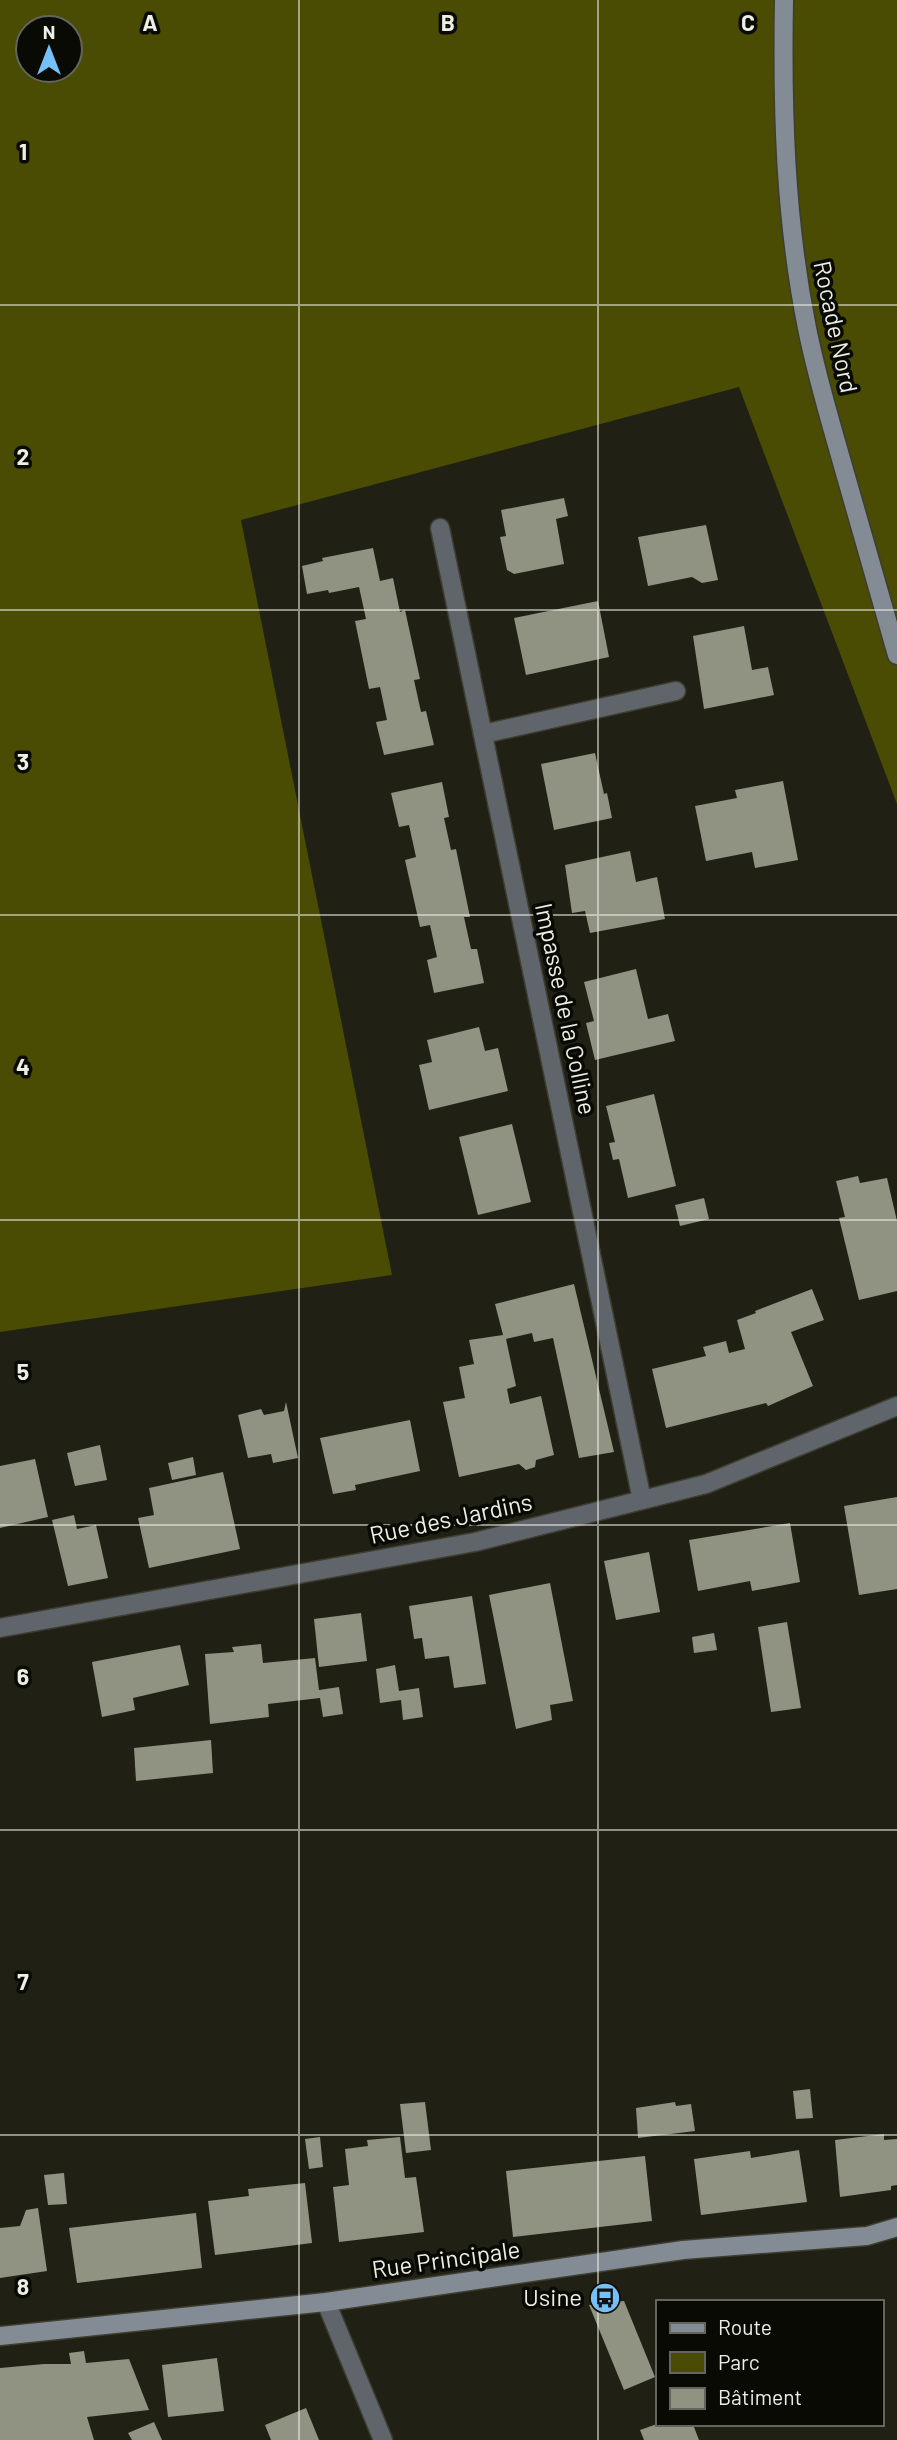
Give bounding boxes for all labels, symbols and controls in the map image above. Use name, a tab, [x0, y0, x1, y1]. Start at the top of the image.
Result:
text: A	[142, 8, 158, 36]
text: B	[441, 8, 455, 36]
text: C	[741, 8, 755, 36]
north arrow	[14, 14, 84, 84]
text: N	[43, 20, 55, 43]
text: 1	[19, 137, 27, 165]
street label: Rocade Nord	[808, 258, 865, 395]
text: 2	[17, 442, 29, 470]
text: 3	[17, 747, 29, 775]
street label: Impasse de la Colline	[530, 900, 603, 1117]
text: 4	[16, 1052, 30, 1080]
text: 5	[17, 1357, 29, 1385]
street label: Rue des Jardins	[367, 1486, 535, 1549]
text: 6	[17, 1662, 29, 1690]
text: 7	[17, 1967, 29, 1995]
street label: Rue Principale	[370, 2234, 522, 2283]
text: 8	[17, 2272, 29, 2300]
bus stop icon: Usine	[588, 2281, 622, 2315]
place label: Usine	[523, 2282, 582, 2311]
legend	[656, 2300, 883, 2426]
text: Route	[718, 2314, 772, 2339]
text: Parc	[718, 2349, 760, 2374]
text: Bâtiment	[718, 2384, 802, 2409]

